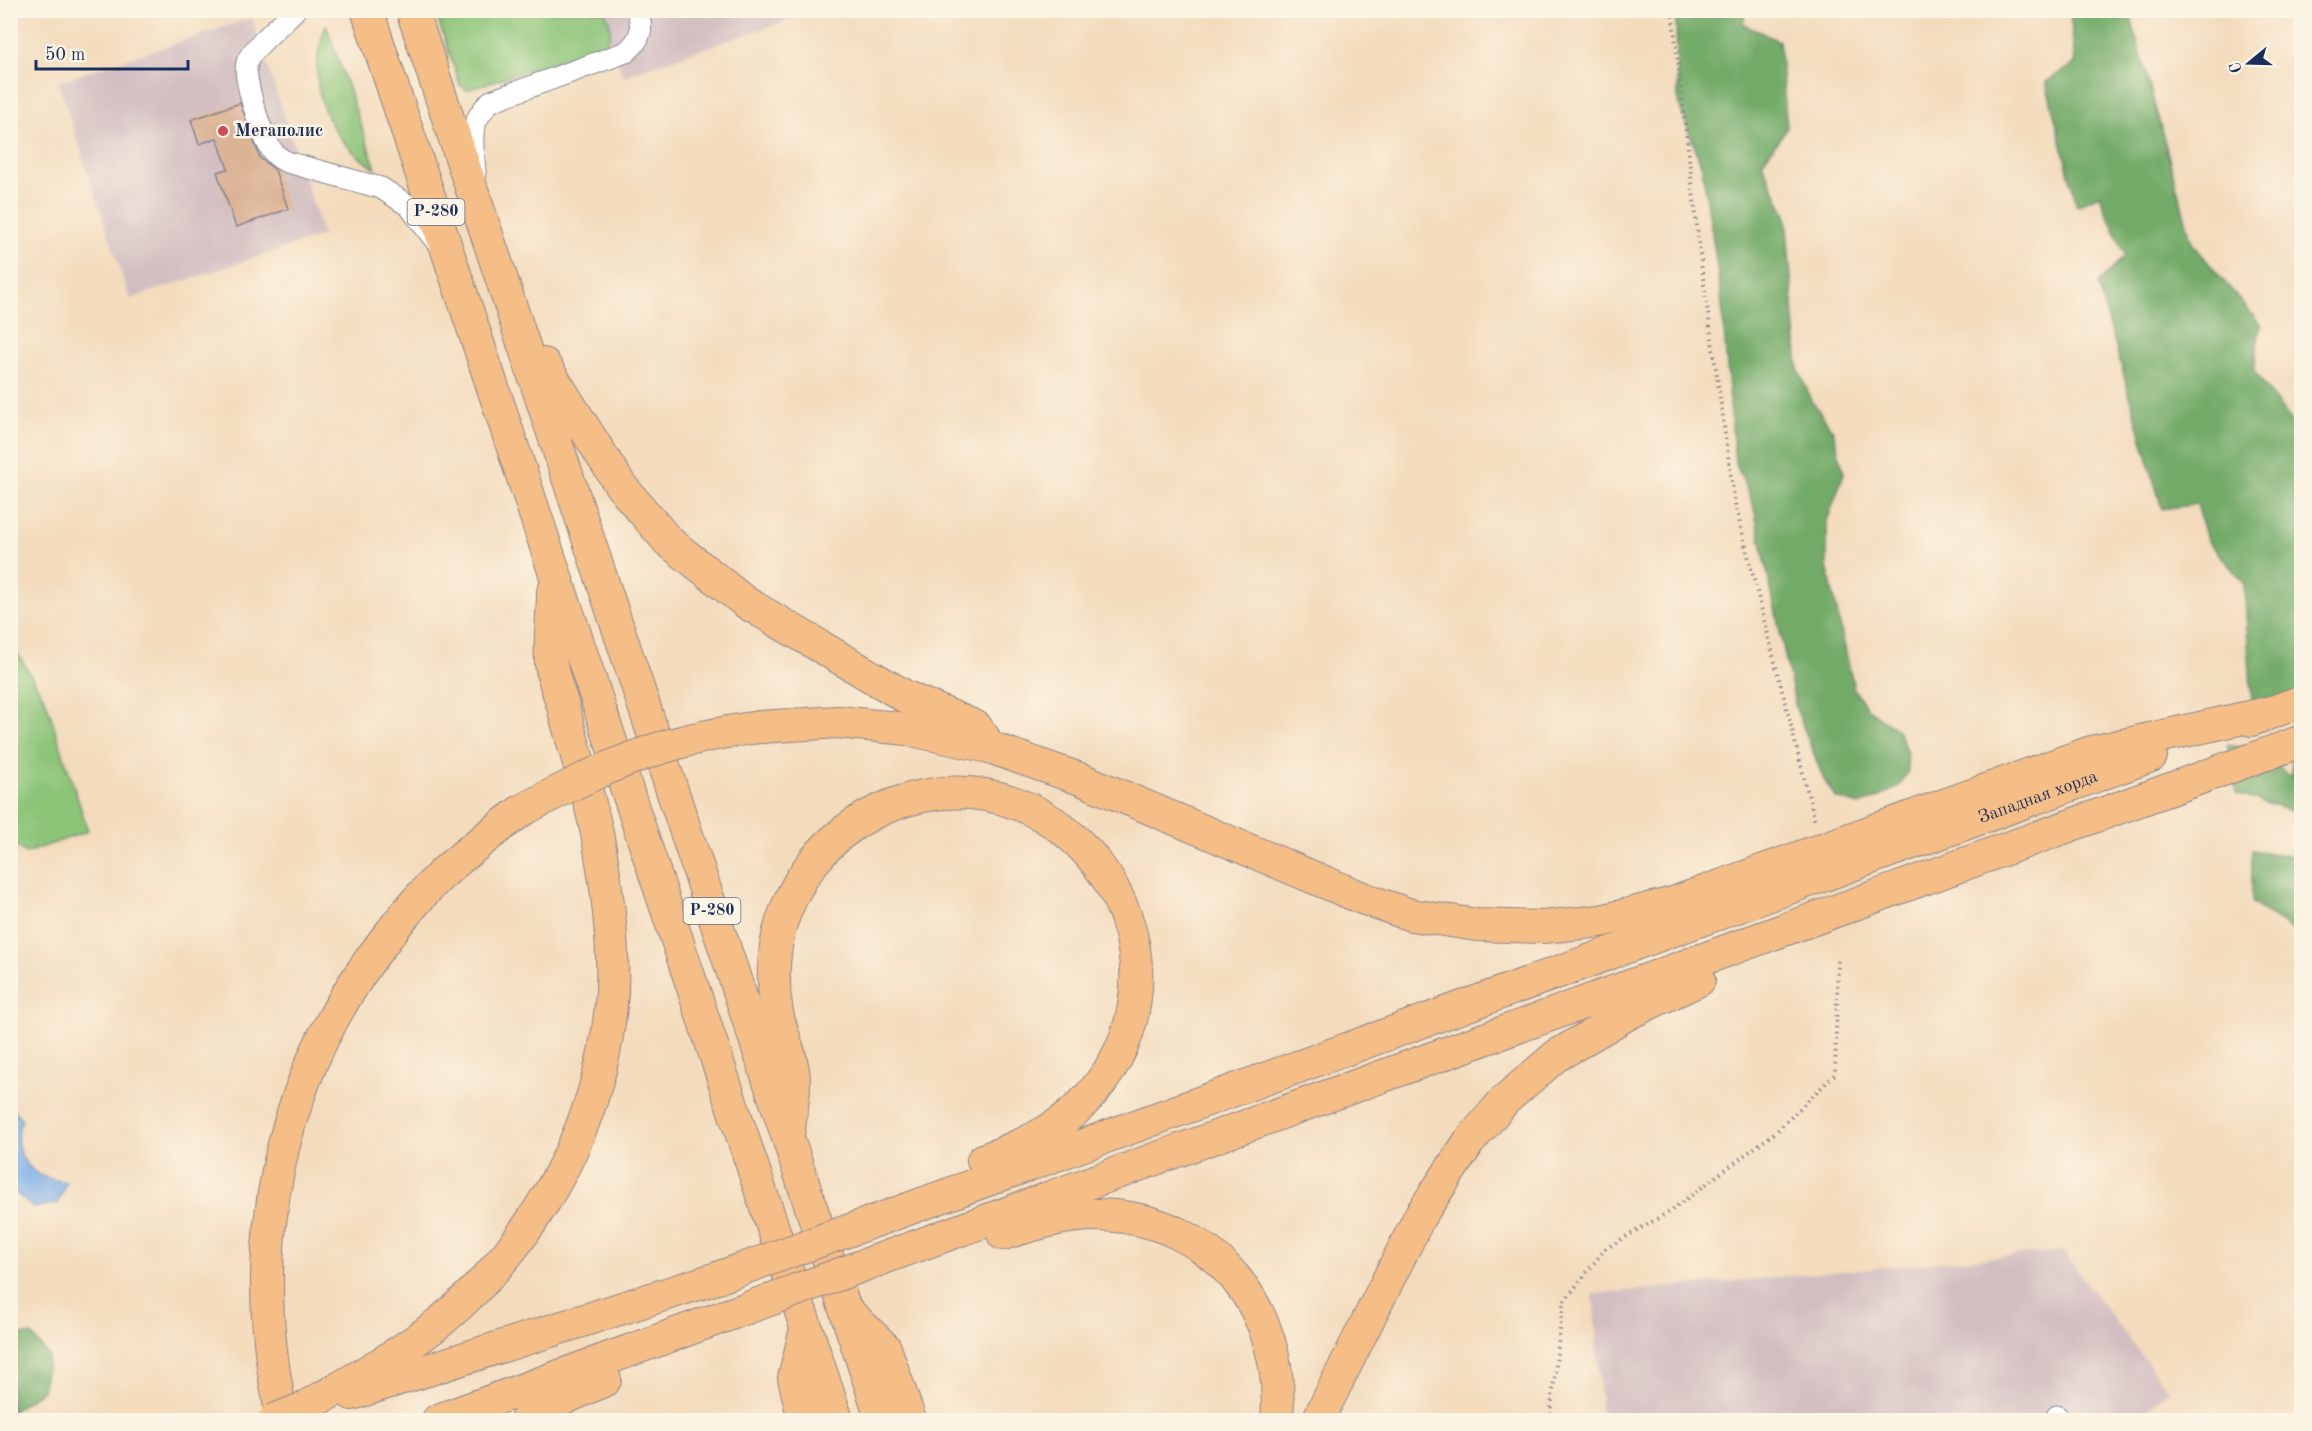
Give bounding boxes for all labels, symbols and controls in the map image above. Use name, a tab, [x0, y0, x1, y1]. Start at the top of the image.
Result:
scale bar	[36, 33, 188, 71]
north arrow	[2219, 33, 2279, 93]
text: 50 m	[45, 46, 85, 64]
text: С	[2227, 60, 2246, 75]
place label: Мегаполис	[235, 122, 324, 140]
marker: Мегаполис	[216, 124, 230, 138]
road number: Р-280	[408, 199, 464, 225]
street label: Западная хорда	[1976, 767, 2100, 827]
road number: Р-280	[684, 898, 740, 924]

